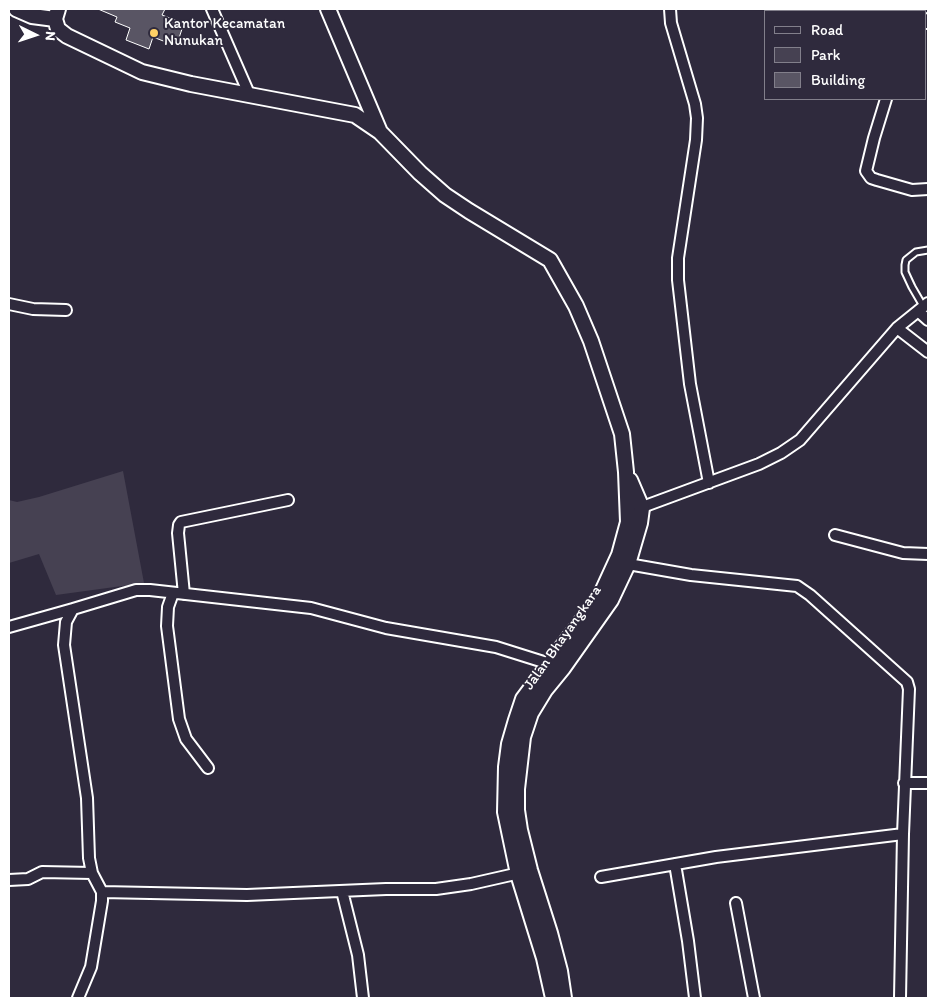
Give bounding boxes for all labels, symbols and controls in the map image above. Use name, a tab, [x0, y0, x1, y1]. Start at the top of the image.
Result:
north arrow	[10, 10, 60, 60]
legend	[764, 10, 927, 100]
place label: Kantor Kecamatan Nunukan	[164, 15, 285, 50]
text: Road	[811, 21, 843, 39]
marker: Kantor Kecamatan Nunukan	[148, 27, 160, 39]
text: N	[42, 31, 59, 41]
text: Park	[811, 46, 841, 64]
text: Building	[811, 71, 865, 89]
street label: Jalan Bhayangkara	[520, 582, 606, 694]

